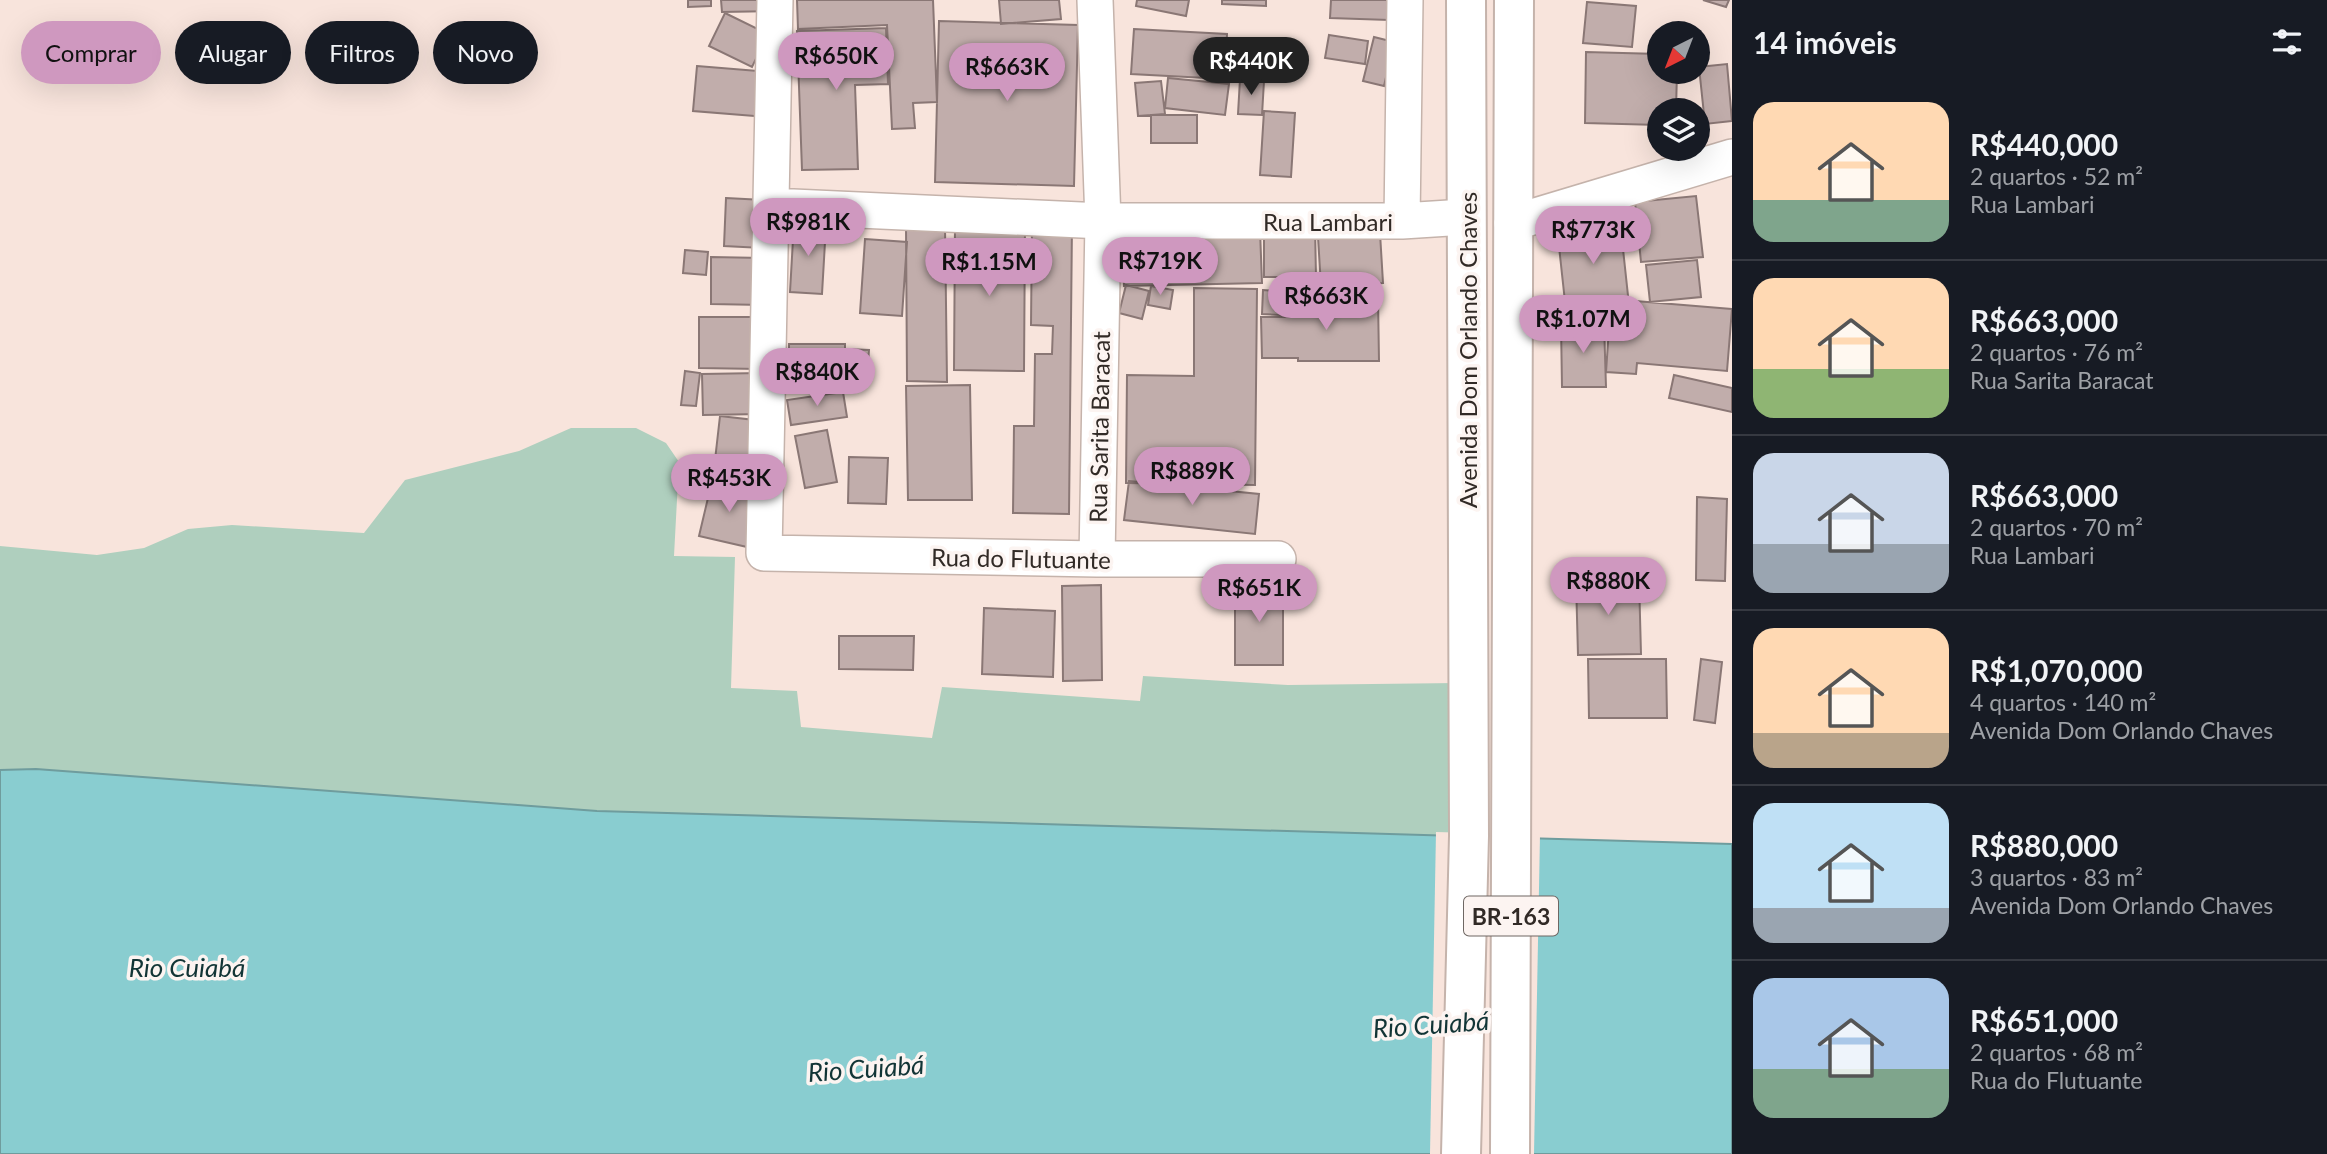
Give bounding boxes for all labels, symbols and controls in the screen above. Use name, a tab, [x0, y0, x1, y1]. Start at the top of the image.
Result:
chip: Comprar	[21, 21, 161, 84]
chip: Alugar	[175, 21, 291, 84]
chip: Filtros	[305, 21, 419, 84]
chip: Novo	[433, 21, 538, 84]
north arrow	[1647, 21, 1710, 84]
map controls	[1647, 21, 1710, 161]
icon: filters	[2268, 23, 2306, 61]
text: 14 imóveis	[1753, 24, 1897, 60]
pin: R$650K	[779, 32, 893, 92]
pin: R$440K	[1194, 38, 1308, 97]
text: R$650K	[794, 41, 878, 69]
pin: R$663K	[950, 43, 1064, 103]
text: R$440K	[1209, 46, 1293, 74]
text: R$663K	[965, 52, 1049, 80]
button: layers	[1647, 98, 1710, 161]
text: R$440,000	[1970, 126, 2118, 162]
icon: home	[1809, 130, 1893, 214]
text: 2 quartos · 52 m²	[1970, 162, 2143, 190]
text: Rua Lambari	[1970, 190, 2094, 218]
street label: Avenida Dom Orlando Chaves	[1453, 192, 1482, 508]
pin: R$981K	[751, 198, 865, 258]
pin: R$773K	[1536, 206, 1650, 266]
text: R$981K	[766, 207, 850, 235]
street label: Rua Lambari	[1263, 207, 1393, 236]
text: R$773K	[1551, 215, 1635, 243]
pin: R$1.15M	[924, 238, 1054, 298]
pin: R$719K	[1103, 238, 1217, 297]
text: R$719K	[1118, 246, 1202, 274]
text: R$1.15M	[941, 247, 1037, 275]
pin: R$663K	[1269, 272, 1383, 332]
text: R$663K	[1284, 281, 1368, 309]
pin: R$1.07M	[1518, 296, 1648, 355]
text: R$663,000	[1970, 302, 2118, 338]
text: R$1.07M	[1535, 304, 1631, 332]
icon: home	[1809, 306, 1893, 390]
street label: Rua Sarita Baracat	[1083, 331, 1115, 523]
text: 2 quartos · 76 m²	[1970, 338, 2143, 366]
pin: R$840K	[760, 348, 874, 408]
text: R$840K	[775, 357, 859, 385]
text: Rua Sarita Baracat	[1970, 366, 2154, 394]
pin: R$889K	[1135, 448, 1249, 507]
pin: R$453K	[672, 454, 786, 514]
text: R$889K	[1150, 456, 1234, 484]
text: R$453K	[687, 463, 771, 491]
text: R$663,000	[1970, 477, 2118, 513]
icon: home	[1809, 481, 1893, 565]
text: 2 quartos · 70 m²	[1970, 513, 2143, 541]
text: Rua Lambari	[1970, 541, 2094, 569]
street label: Rua do Flutuante	[931, 542, 1111, 574]
pin: R$880K	[1551, 558, 1665, 617]
pin: R$651K	[1202, 564, 1316, 624]
text: R$880K	[1566, 566, 1650, 594]
text: R$651K	[1217, 573, 1301, 601]
text: R$1,070,000	[1970, 652, 2143, 688]
icon: home	[1809, 656, 1893, 740]
text: 4 quartos · 140 m²	[1970, 688, 2156, 716]
text: Avenida Dom Orlando Chaves	[1970, 716, 2273, 744]
text: R$880,000	[1970, 827, 2118, 863]
icon: home	[1809, 831, 1893, 915]
text: 3 quartos · 83 m²	[1970, 863, 2143, 891]
text: Avenida Dom Orlando Chaves	[1970, 891, 2273, 919]
road number: BR-163	[1464, 897, 1558, 936]
water label: Rio Cuiabá	[129, 951, 246, 983]
text: R$651,000	[1970, 1002, 2118, 1038]
water label: Rio Cuiabá	[1372, 1004, 1491, 1044]
icon: home	[1809, 1006, 1893, 1090]
text: 2 quartos · 68 m²	[1970, 1038, 2143, 1066]
water label: Rio Cuiabá	[807, 1048, 926, 1088]
text: Rua do Flutuante	[1970, 1066, 2142, 1094]

